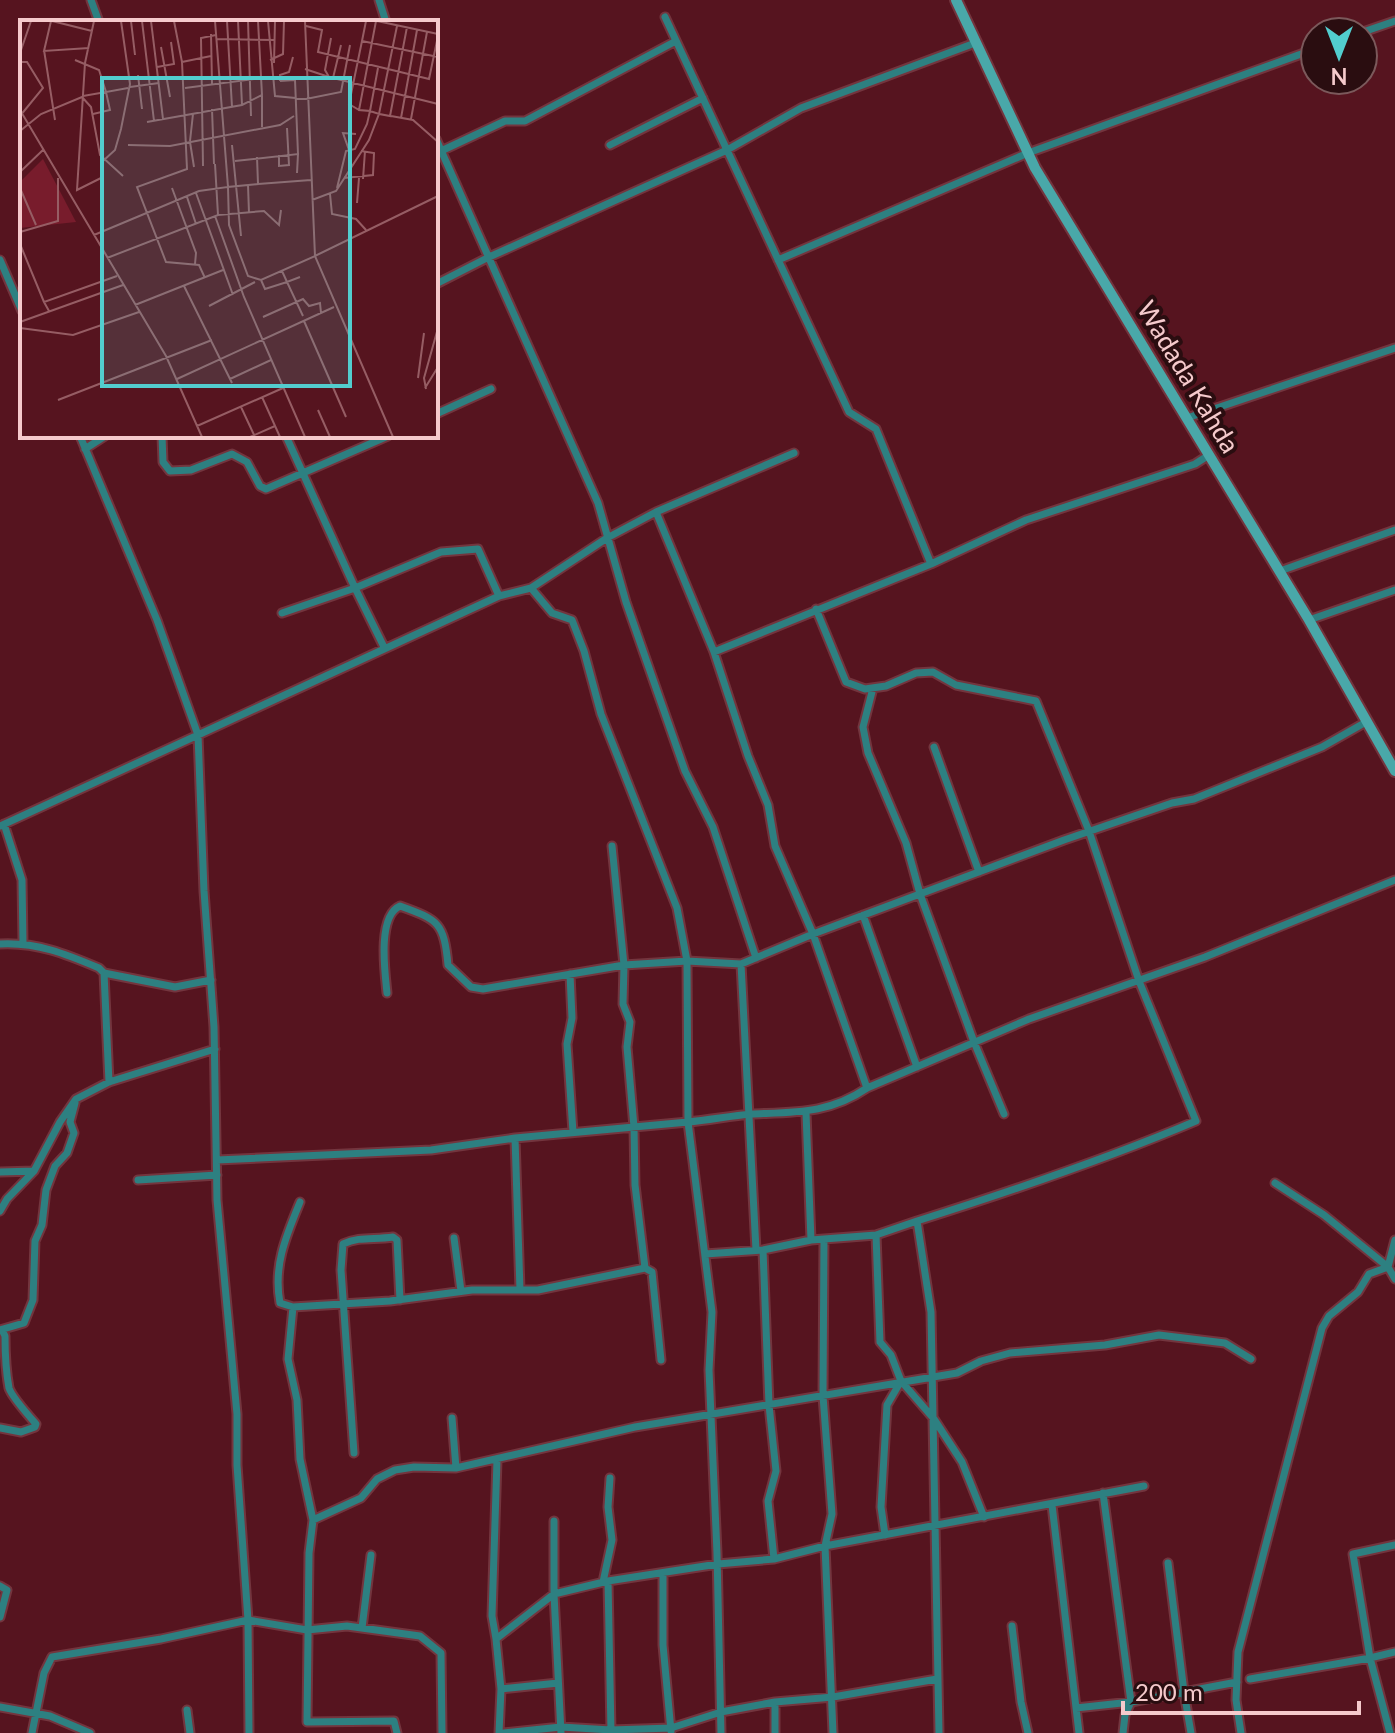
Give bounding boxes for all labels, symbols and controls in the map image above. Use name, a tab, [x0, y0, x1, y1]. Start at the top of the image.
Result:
north arrow	[1299, 16, 1379, 96]
inset map	[20, 20, 438, 438]
text: N	[1331, 63, 1347, 90]
street label: Wadada Kahda	[1131, 295, 1247, 458]
scale bar	[1123, 1665, 1359, 1715]
text: 200 m	[1135, 1677, 1203, 1706]

